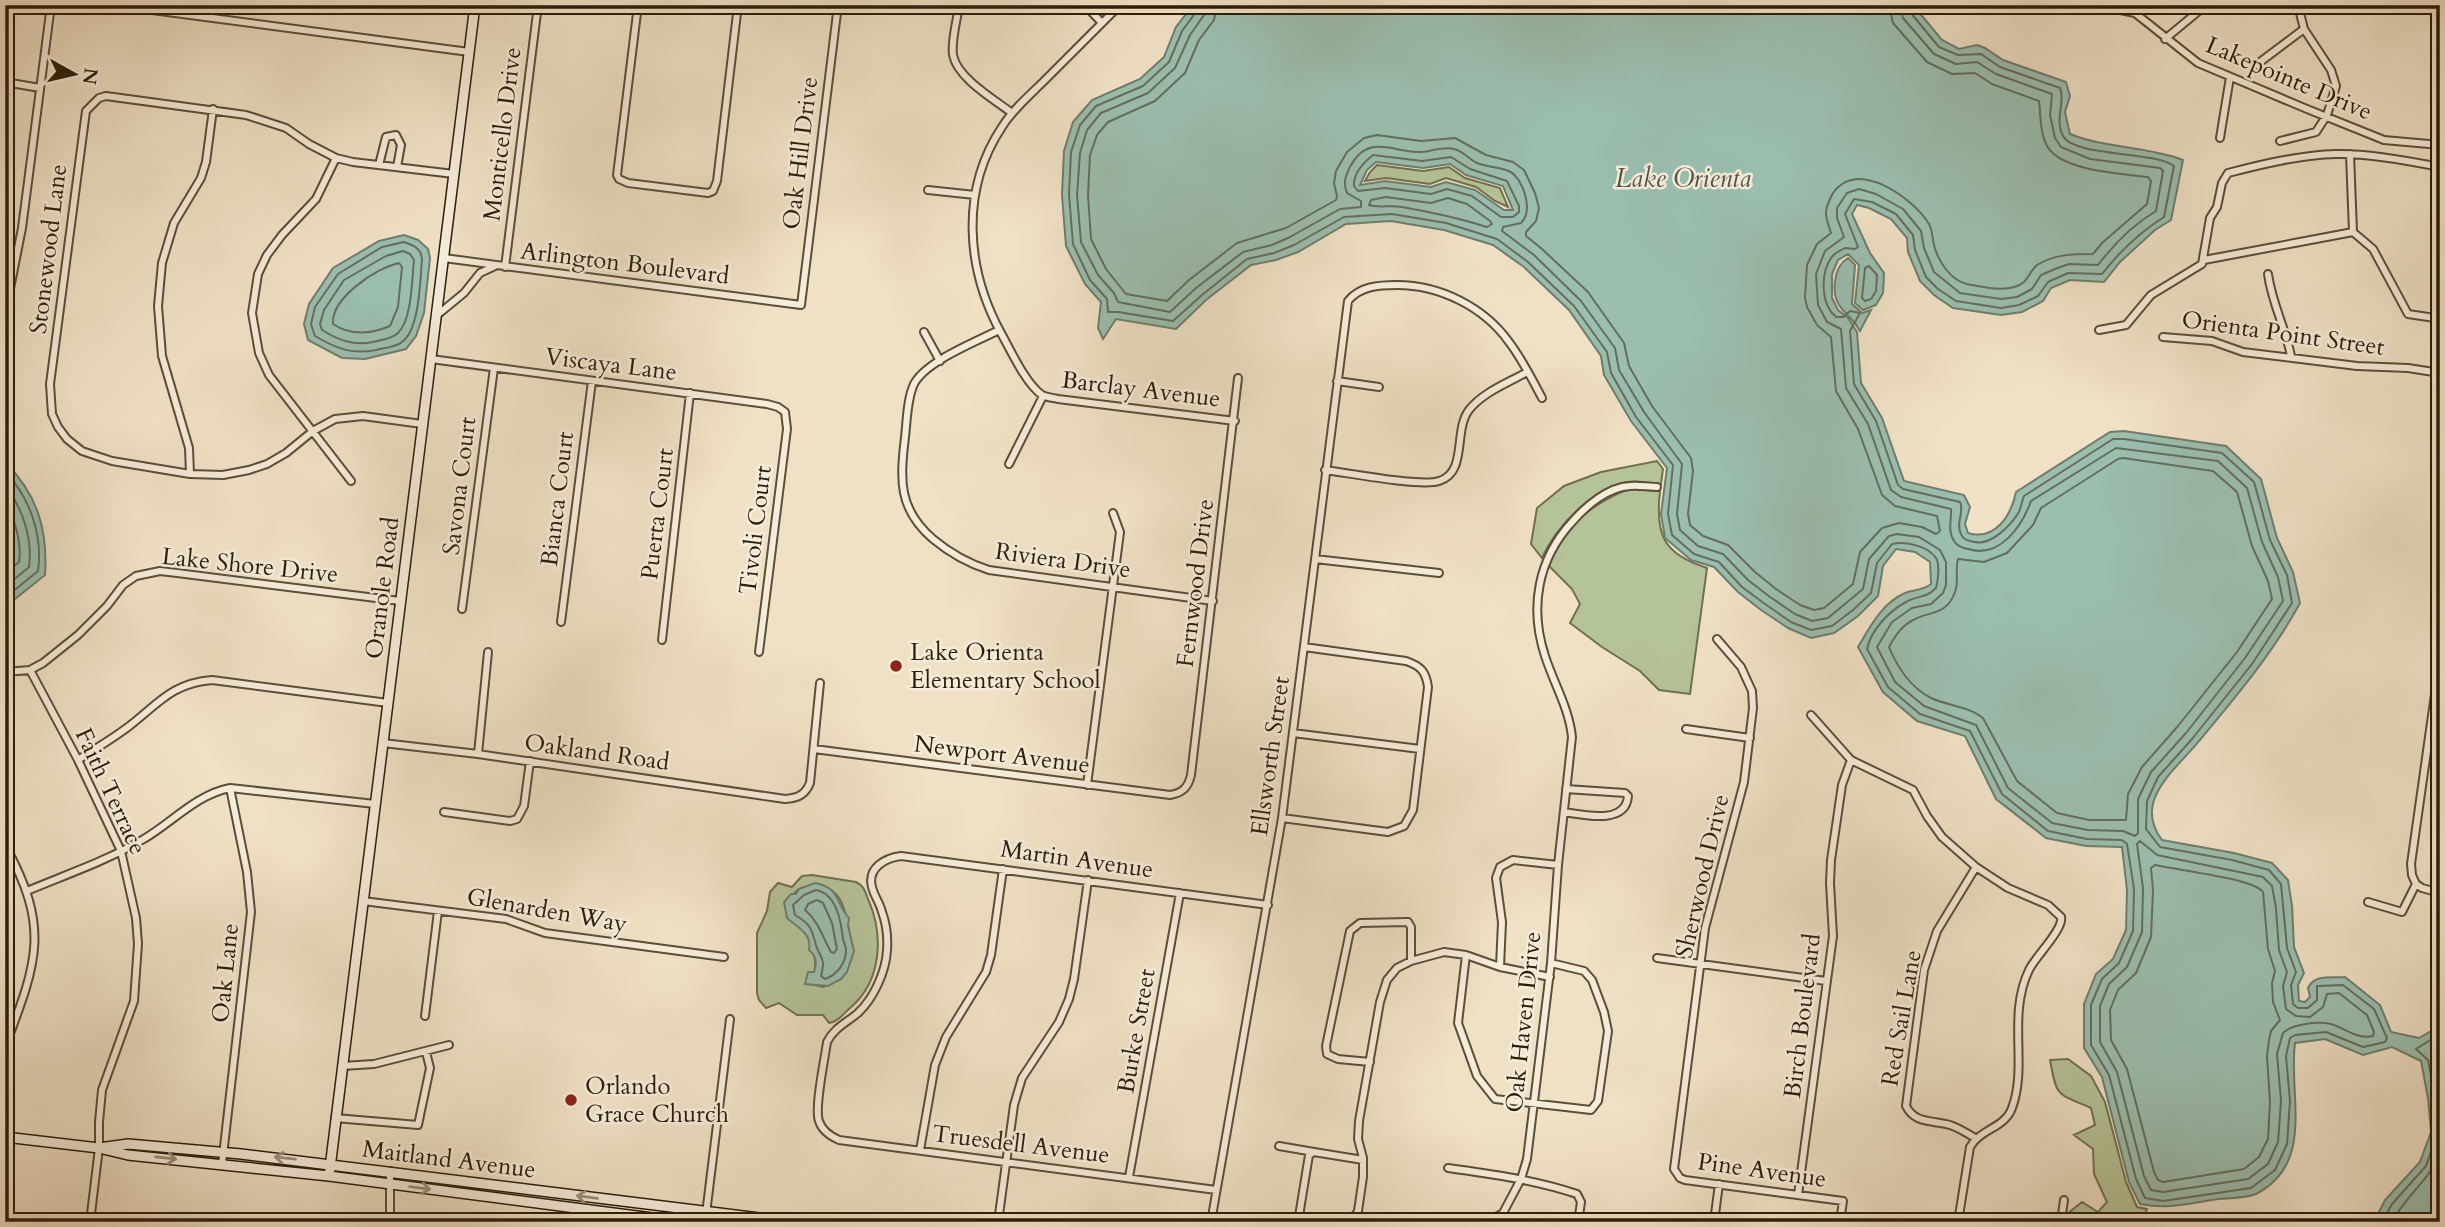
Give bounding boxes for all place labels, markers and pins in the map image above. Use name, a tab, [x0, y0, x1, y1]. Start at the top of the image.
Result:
place label: Lake Orienta Elementary School	[910, 636, 1101, 697]
marker: Lake Orienta Elementary School	[888, 658, 904, 674]
place label: Orlando Grace Church	[585, 1070, 729, 1131]
marker: Orlando Grace Church	[563, 1092, 579, 1108]

